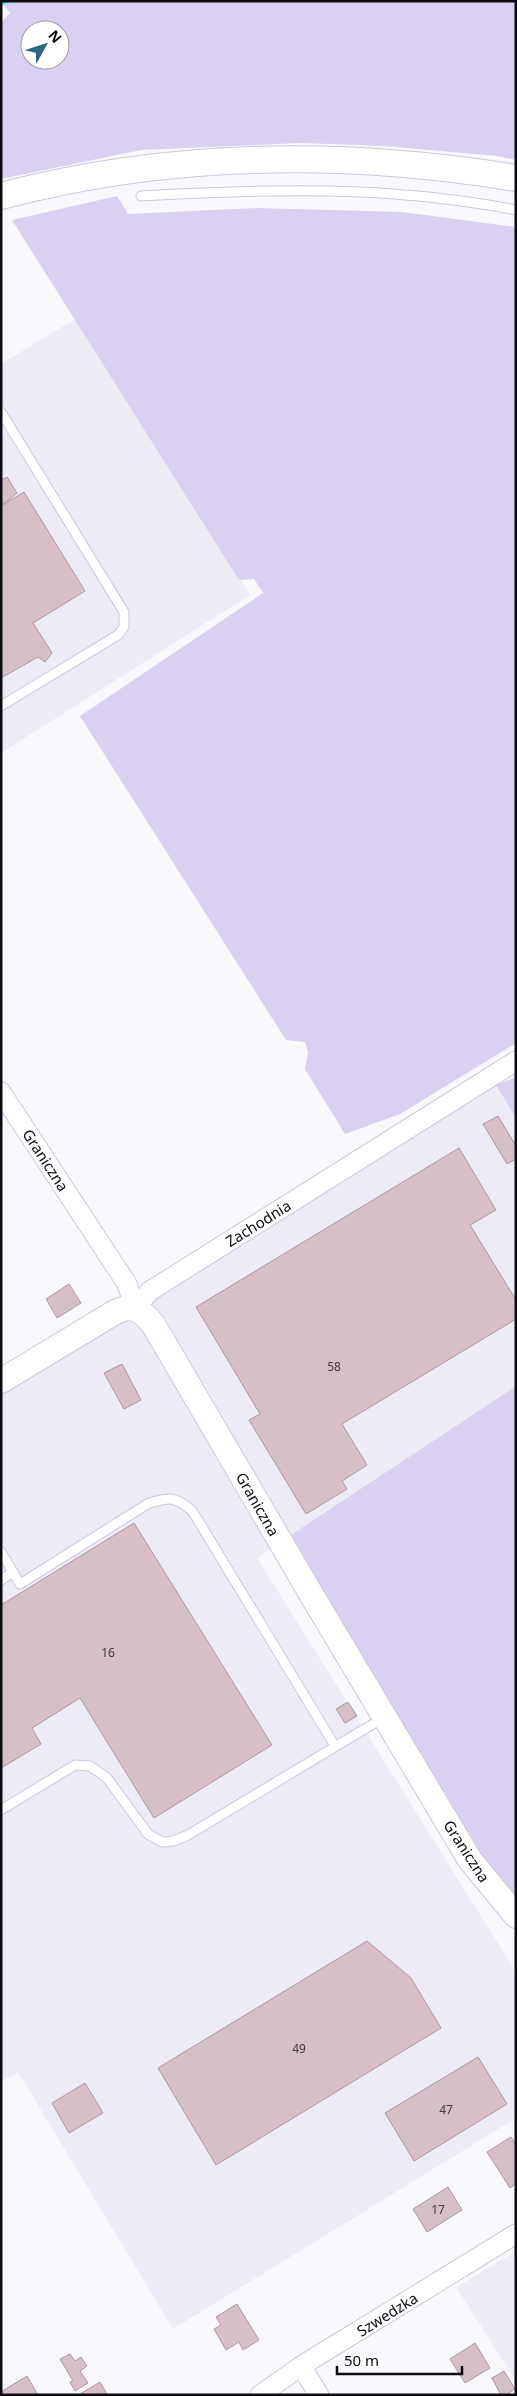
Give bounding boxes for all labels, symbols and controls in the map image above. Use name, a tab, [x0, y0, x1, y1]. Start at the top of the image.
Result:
north arrow	[20, 20, 70, 70]
text: N	[44, 26, 66, 47]
street label: Graniczna	[18, 1125, 74, 1195]
street label: Zachodnia	[222, 1195, 294, 1251]
house number: 58	[327, 1358, 341, 1375]
street label: Graniczna	[232, 1469, 284, 1539]
house number: 16	[101, 1644, 115, 1661]
street label: Graniczna	[439, 1816, 495, 1886]
house number: 49	[292, 2040, 306, 2057]
house number: 47	[439, 2101, 453, 2118]
house number: 17	[431, 2201, 445, 2218]
street label: Szwedzka	[353, 2287, 421, 2341]
scale bar	[337, 2344, 462, 2376]
text: 50 m	[344, 2350, 379, 2370]

